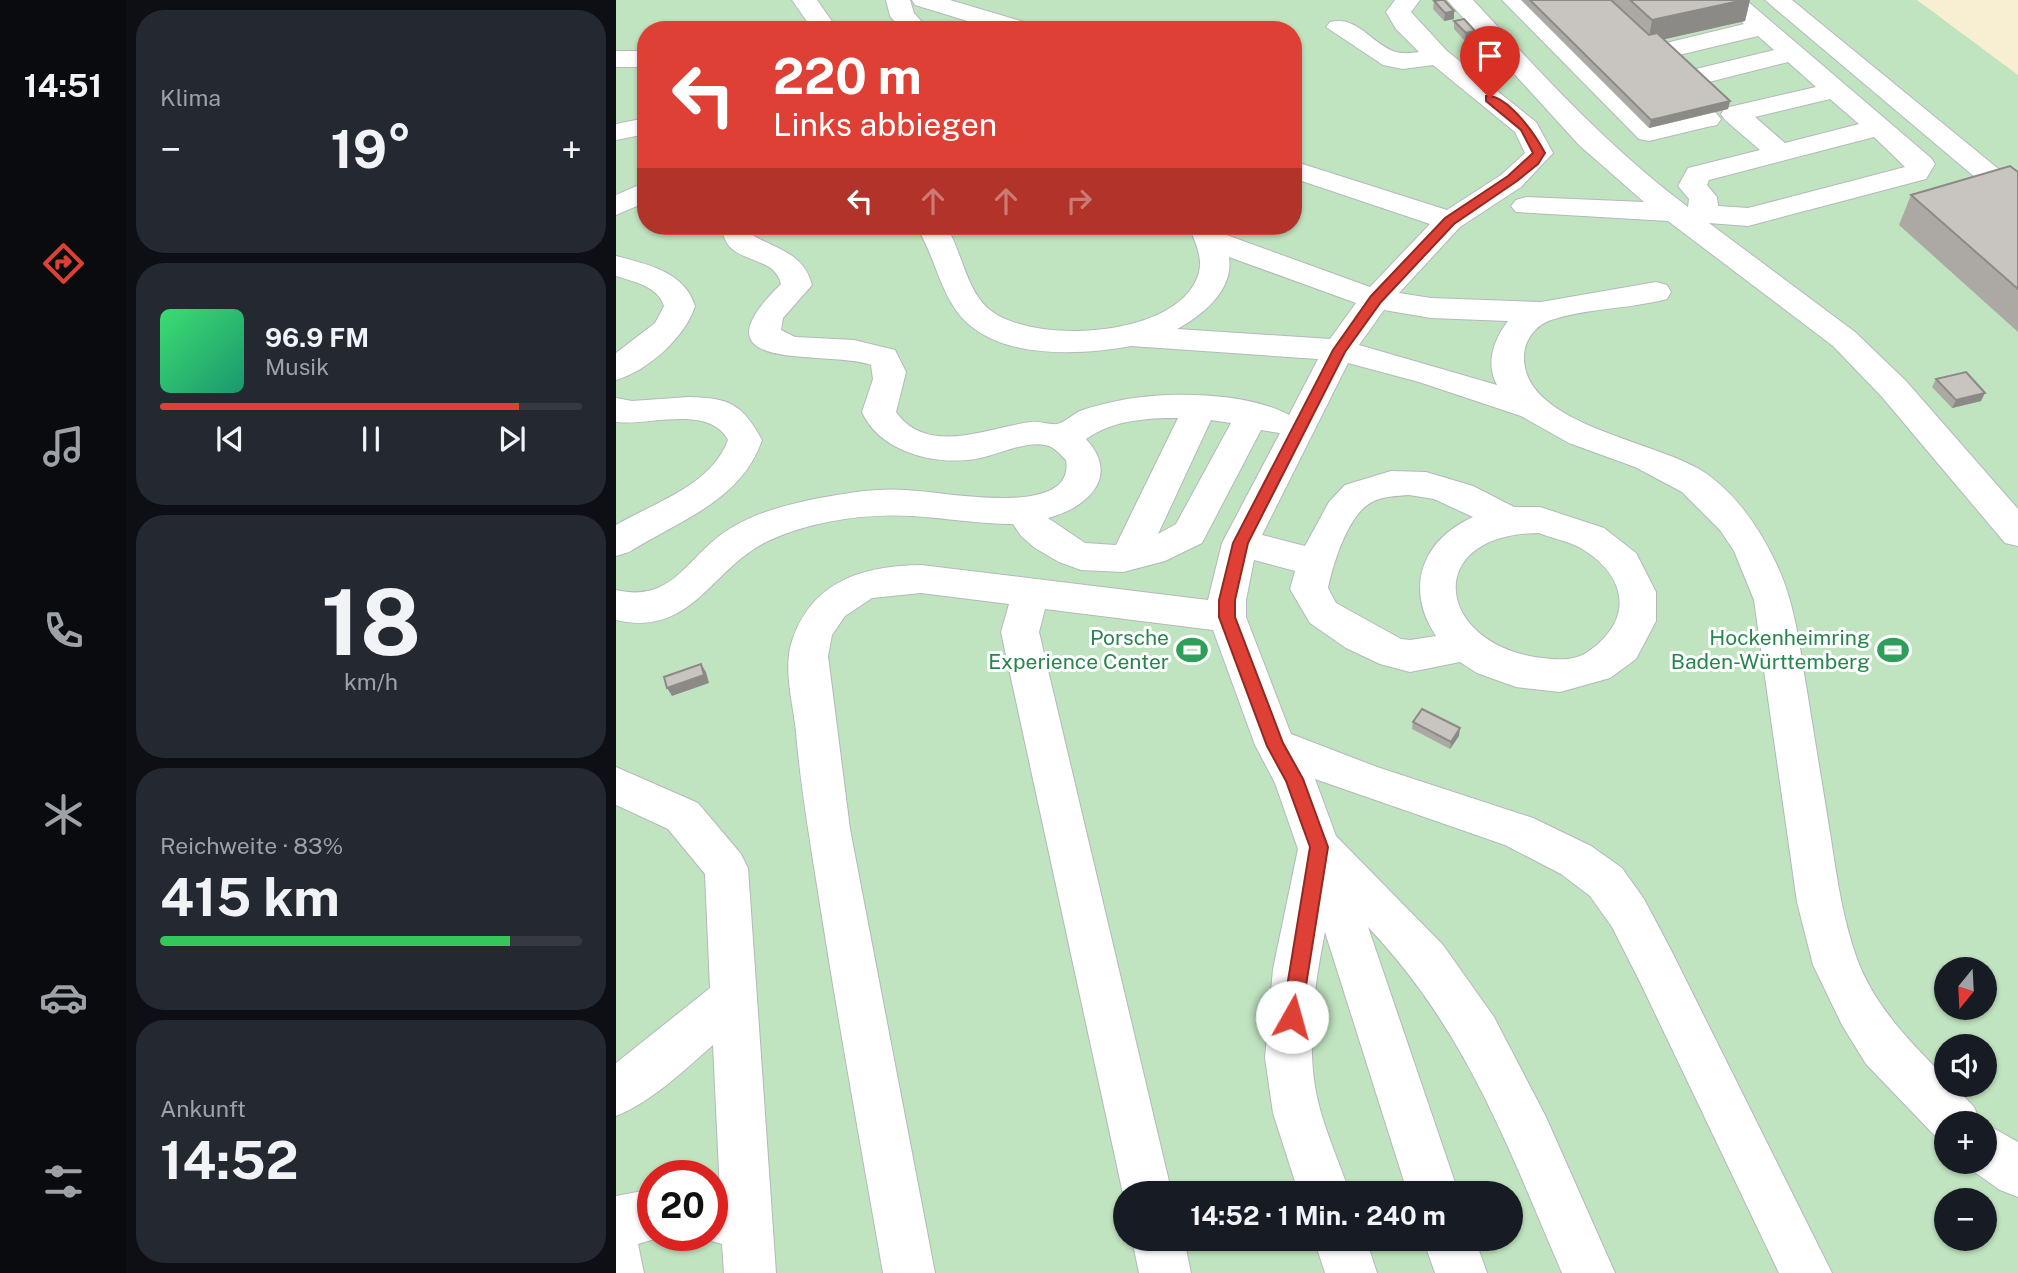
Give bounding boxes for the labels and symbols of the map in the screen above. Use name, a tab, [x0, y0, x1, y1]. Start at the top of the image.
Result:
pin	[1460, 26, 1520, 98]
place label: Porsche Experience Center	[988, 625, 1169, 674]
place label: Hockenheimring Baden-Württemberg	[1671, 625, 1870, 674]
sports icon: Porsche Experience Center	[1175, 633, 1209, 667]
sports icon: Hockenheimring Baden-Württemberg	[1876, 633, 1910, 667]
north arrow	[1934, 957, 1997, 1020]
position arrow	[1255, 980, 1329, 1054]
speed limit sign: 20	[637, 1160, 728, 1251]

